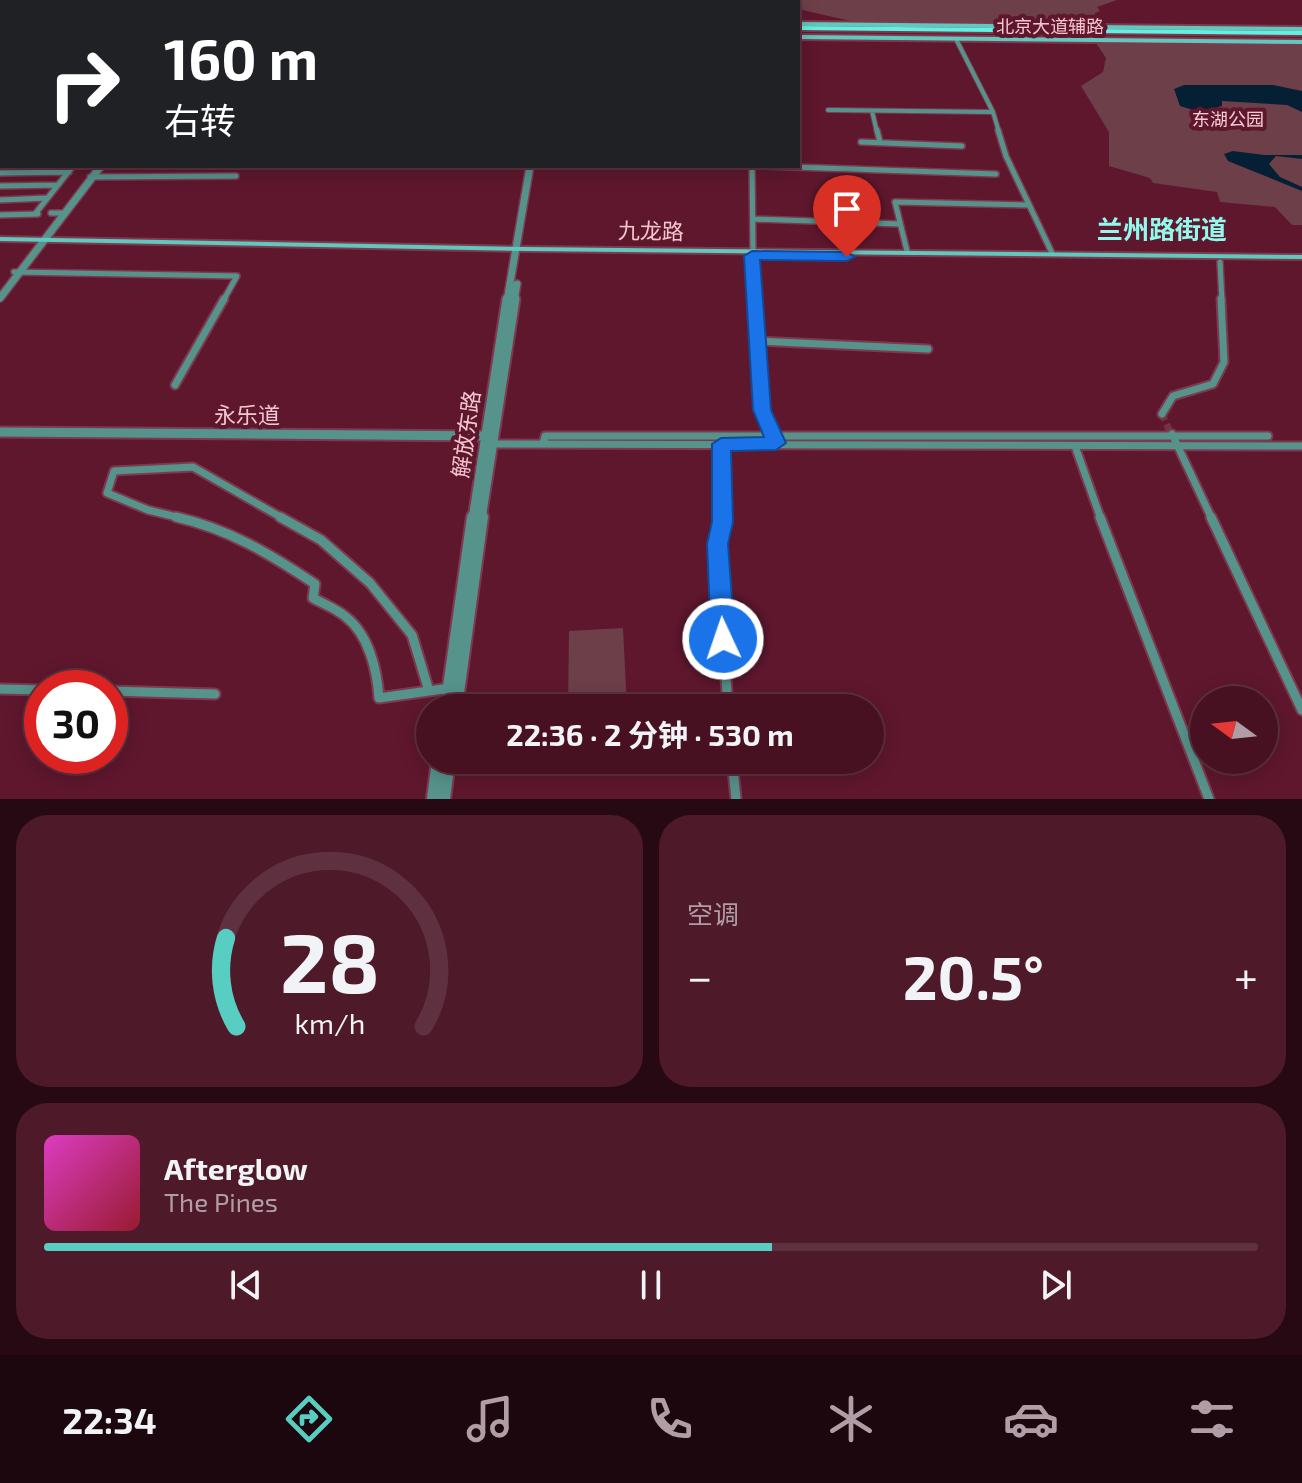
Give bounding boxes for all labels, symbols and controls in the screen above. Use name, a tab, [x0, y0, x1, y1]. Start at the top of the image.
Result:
street label: 北京大道辅路	[996, 15, 1104, 37]
text: 160 m	[164, 24, 318, 91]
icon: right	[32, 32, 136, 136]
text: 右转	[164, 98, 236, 141]
park label: 东湖公园	[1192, 108, 1264, 130]
pin	[813, 175, 881, 257]
icon: arrive	[825, 187, 869, 231]
district label: 兰州路街道	[1097, 213, 1227, 244]
street label: 九龙路	[618, 216, 684, 244]
street label: 解放东路	[446, 389, 484, 479]
street label: 永乐道	[214, 401, 280, 427]
position arrow	[681, 597, 765, 681]
speed limit sign: 30	[24, 670, 128, 774]
north arrow	[1190, 686, 1278, 774]
map controls	[1190, 686, 1278, 774]
text: 22:36 · 2 分钟 · 530 m	[506, 716, 794, 752]
text: 空调	[687, 898, 739, 929]
text: 28	[279, 910, 380, 1010]
text: 20.5°	[903, 940, 1044, 1012]
text: −	[687, 949, 713, 1002]
text: +	[1234, 949, 1258, 1002]
text: km/h	[294, 1005, 365, 1040]
text: Afterglow	[164, 1150, 308, 1186]
text: The Pines	[164, 1186, 278, 1217]
icon: previous	[224, 1263, 268, 1307]
icon: pause	[629, 1263, 673, 1307]
icon: next	[1034, 1263, 1078, 1307]
icon: directions	[281, 1391, 337, 1447]
icon: music	[462, 1391, 518, 1447]
icon: phone	[642, 1391, 698, 1447]
icon: climate	[823, 1391, 879, 1447]
icon: car	[1003, 1391, 1059, 1447]
icon: filters	[1184, 1391, 1240, 1447]
text: 22:34	[62, 1398, 157, 1441]

